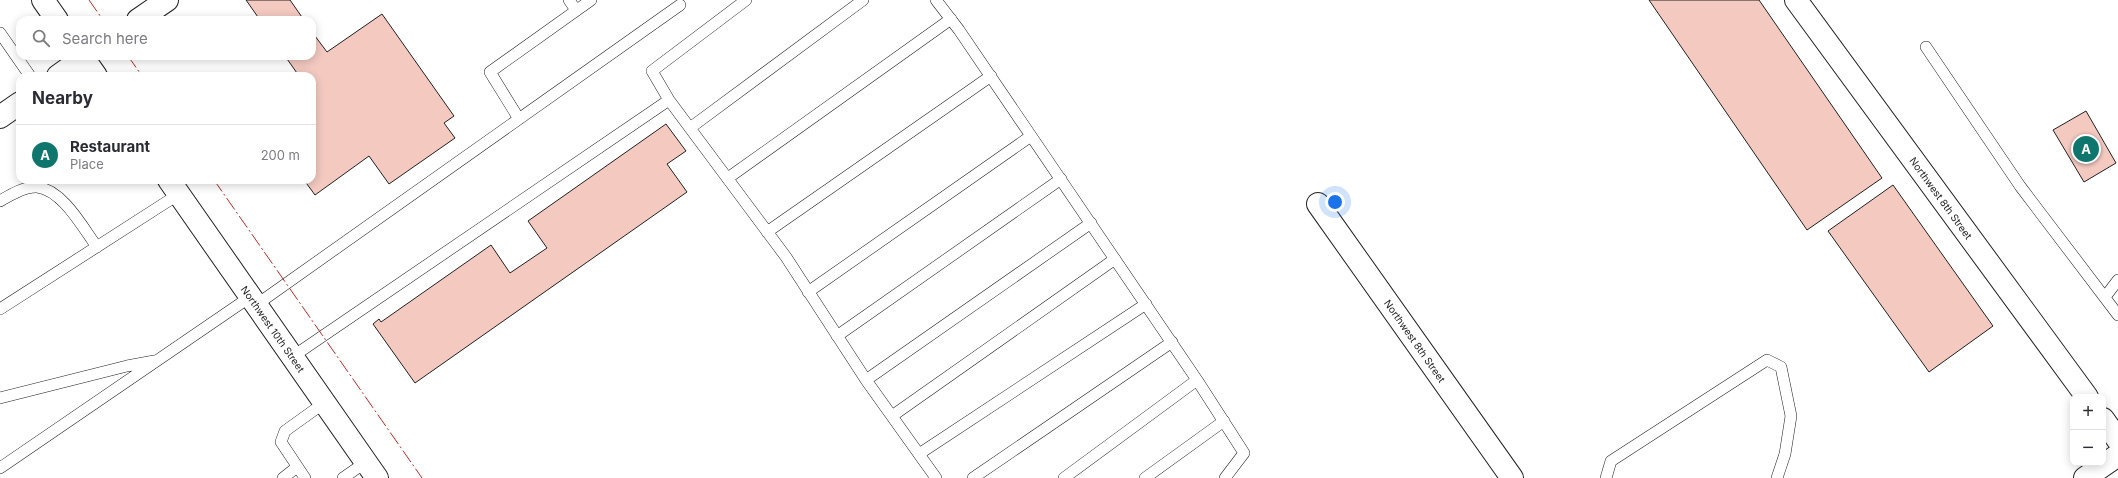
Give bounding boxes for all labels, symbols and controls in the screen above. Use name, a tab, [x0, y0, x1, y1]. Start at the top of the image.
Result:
search box	[16, 16, 316, 60]
icon: search	[30, 27, 52, 49]
text: Search here	[62, 29, 148, 48]
text: Nearby	[32, 88, 93, 108]
pin: A	[2073, 134, 2099, 164]
text: Restaurant	[70, 137, 150, 156]
text: A	[40, 147, 50, 163]
text: 200 m	[261, 147, 300, 163]
street label: Northwest 8th Street	[1907, 155, 1975, 242]
text: Place	[70, 156, 104, 172]
your location	[1325, 192, 1345, 212]
street label: Northwest 10th Street	[239, 284, 308, 375]
street label: Northwest 8th Street	[1382, 297, 1449, 385]
map controls	[2070, 394, 2106, 466]
button: +	[2070, 394, 2106, 430]
button: −	[2070, 430, 2106, 466]

